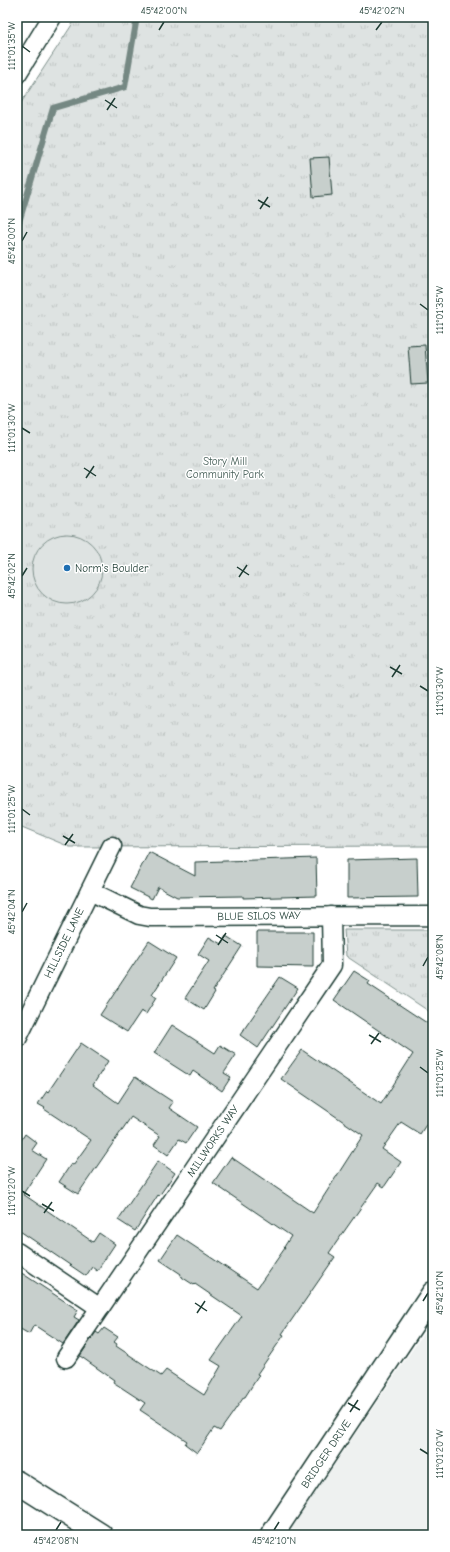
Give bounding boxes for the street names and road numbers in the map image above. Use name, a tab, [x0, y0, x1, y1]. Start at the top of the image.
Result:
street label: HILLSIDE LANE	[41, 905, 87, 980]
street label: BLUE SILOS WAY	[217, 909, 301, 923]
street label: MILLWORKS WAY	[184, 1102, 242, 1179]
street label: BRIDGER DRIVE	[298, 1417, 354, 1491]

